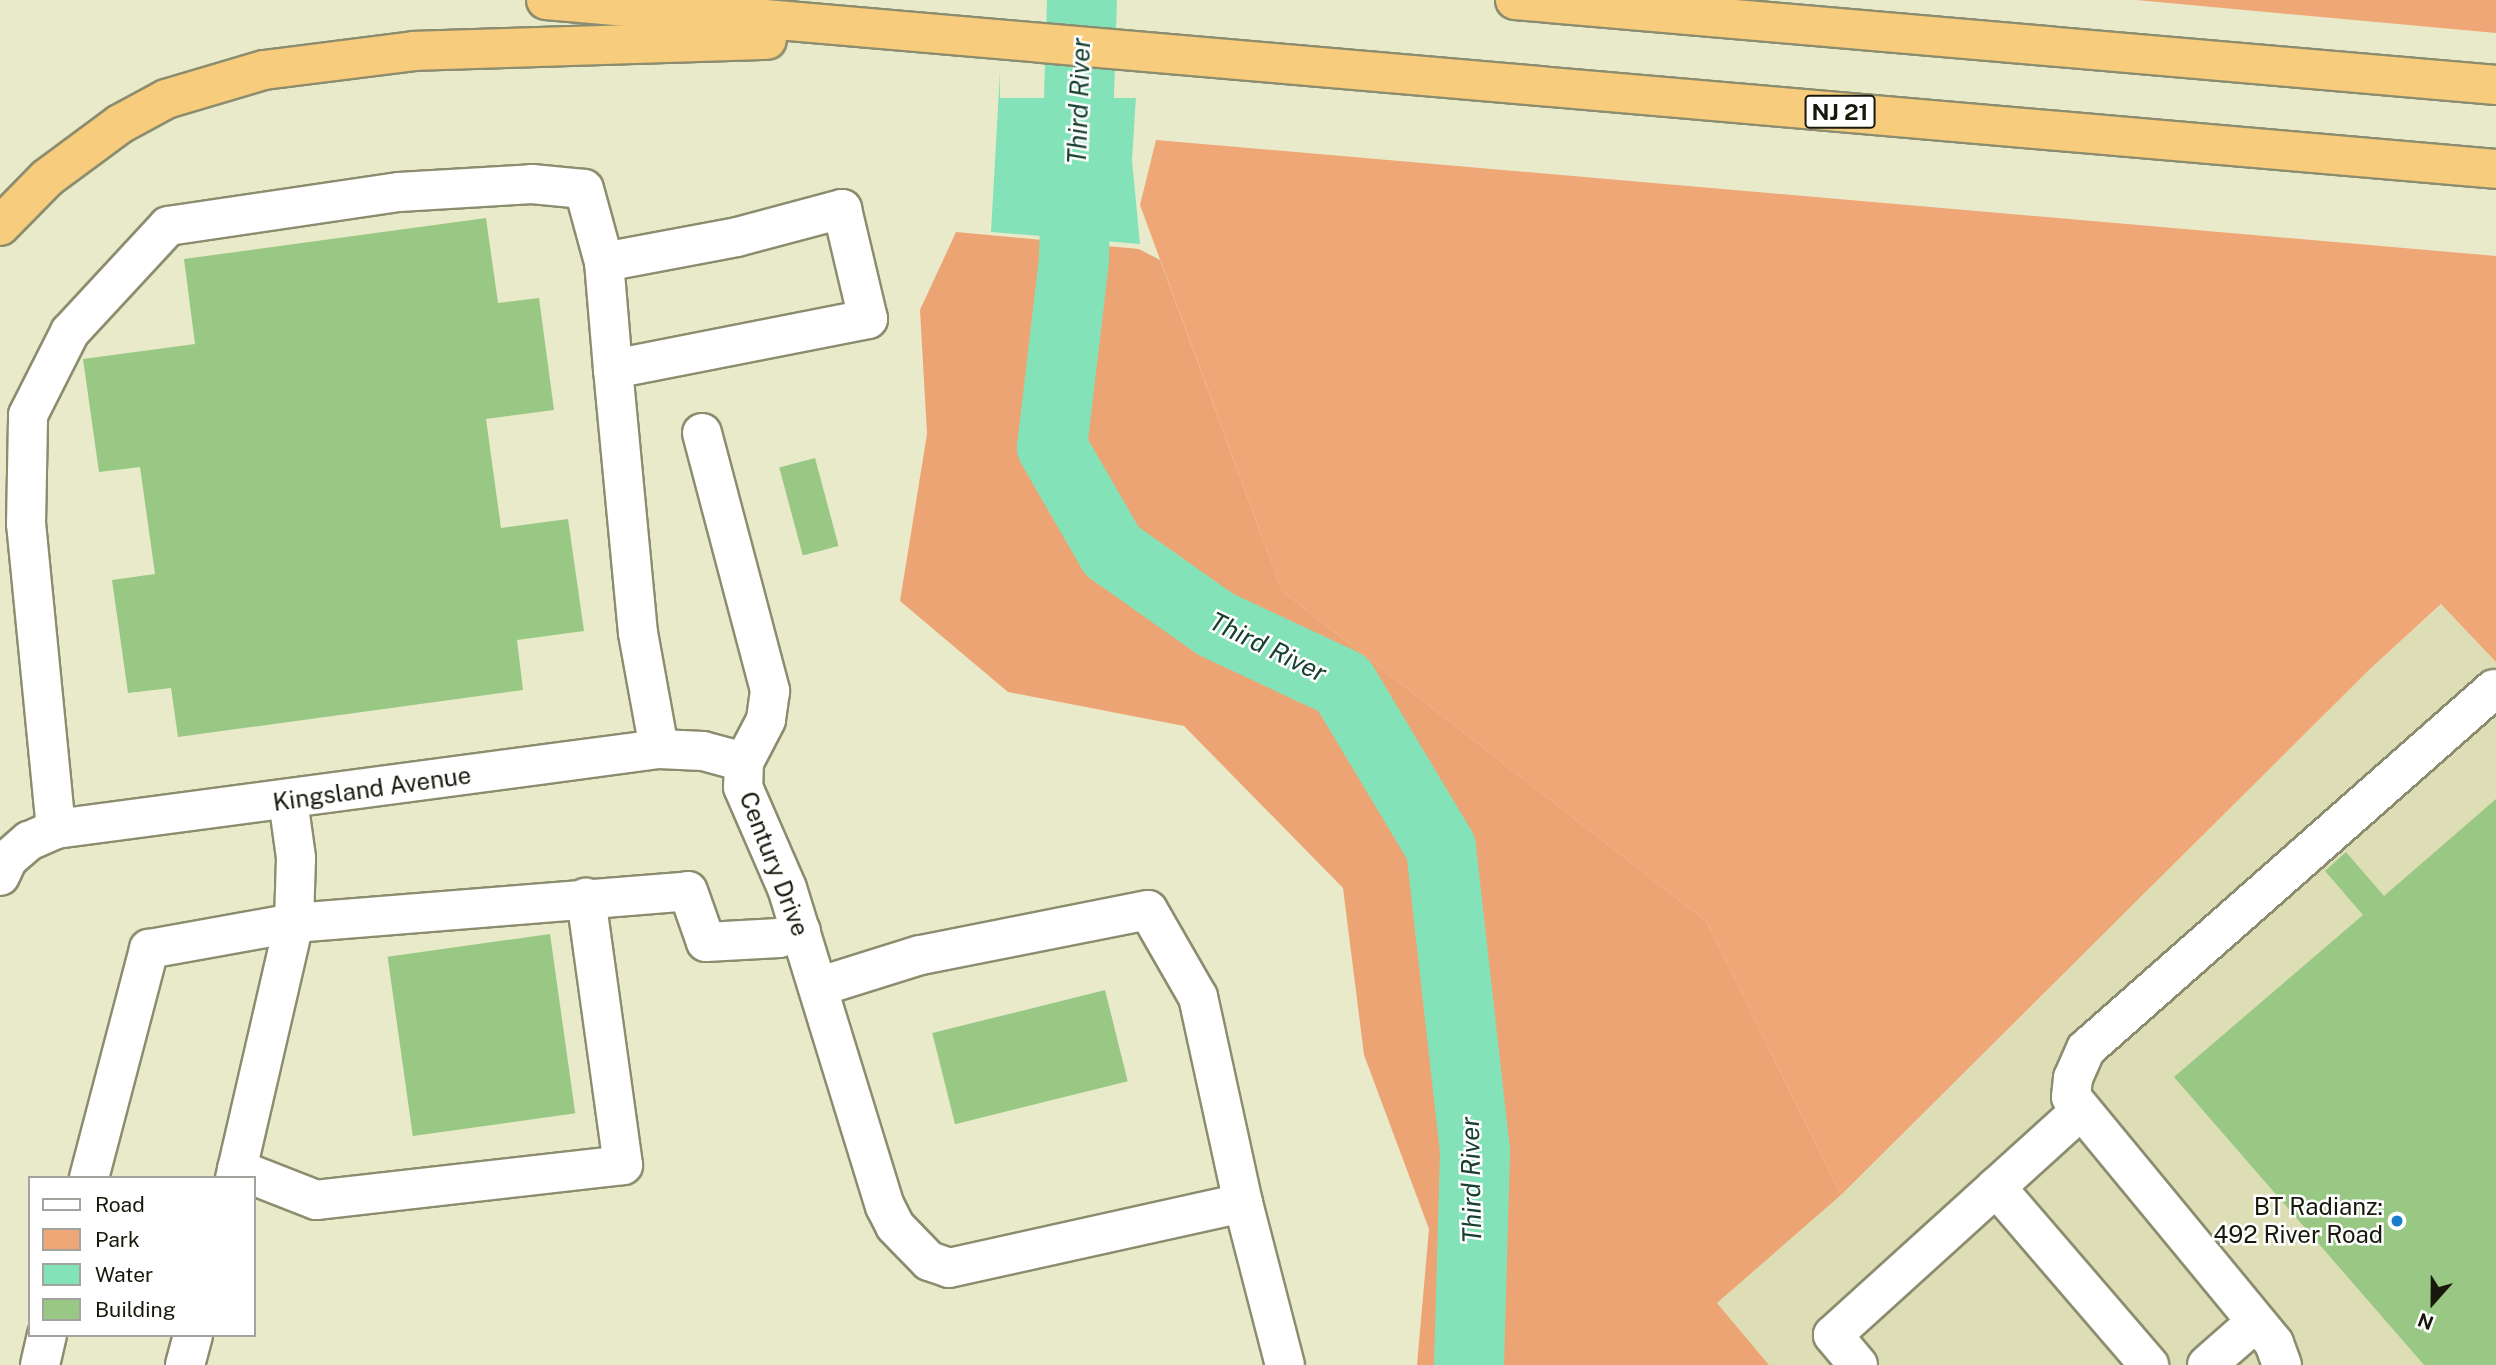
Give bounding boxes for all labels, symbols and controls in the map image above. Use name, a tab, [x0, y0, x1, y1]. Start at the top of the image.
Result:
water label: Third River	[1061, 37, 1097, 165]
road number: NJ 21	[1803, 92, 1877, 132]
water label: Third River	[1204, 605, 1332, 689]
street label: Kingsland Avenue	[271, 761, 473, 817]
street label: Century Drive	[733, 788, 815, 940]
water label: Third River	[1454, 1117, 1488, 1243]
legend	[28, 1176, 256, 1337]
text: Road	[95, 1192, 145, 1217]
place label: BT Radianz: 492 River Road	[2213, 1193, 2383, 1249]
marker: BT Radianz: 492 River Road	[2389, 1213, 2405, 1229]
text: Park	[95, 1227, 140, 1252]
text: Water	[95, 1262, 153, 1287]
north arrow	[2398, 1267, 2468, 1337]
text: Building	[95, 1297, 176, 1322]
text: N	[2415, 1309, 2436, 1335]

